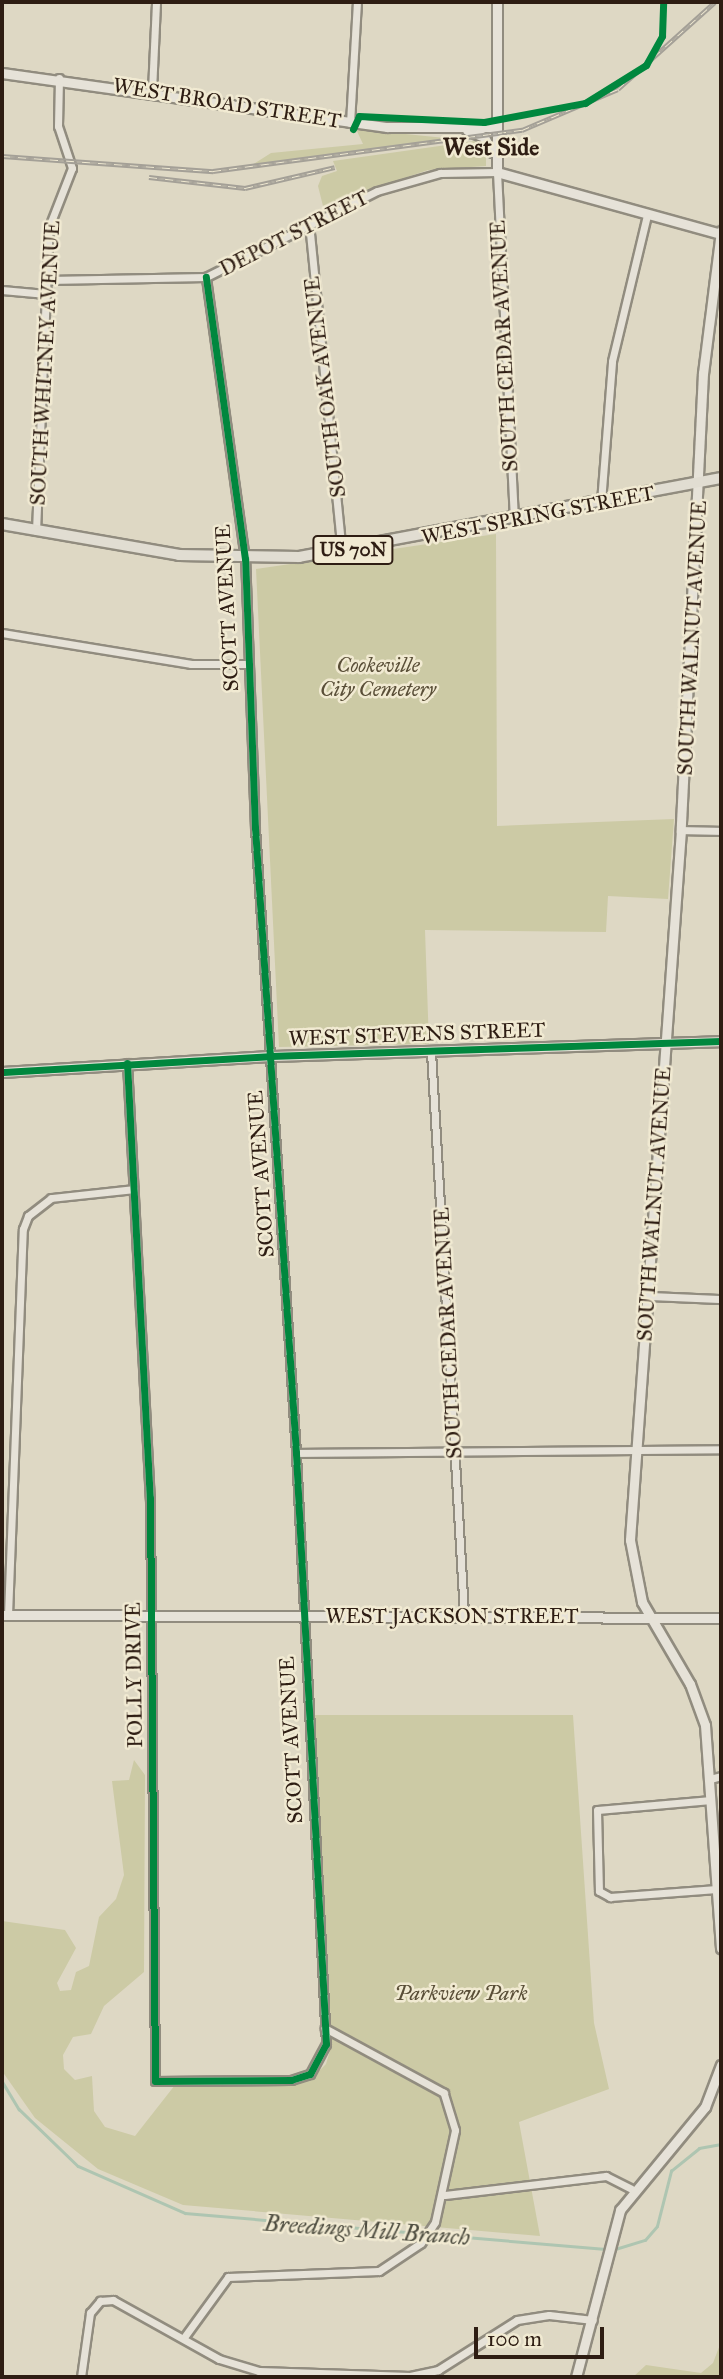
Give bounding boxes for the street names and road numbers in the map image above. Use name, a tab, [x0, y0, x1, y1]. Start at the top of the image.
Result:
street label: WEST BROAD STREET	[111, 73, 343, 133]
street label: DEPOT STREET	[215, 185, 373, 281]
street label: SOUTH CEDAR AVENUE	[485, 219, 523, 473]
street label: SOUTH WHITNEY AVENUE	[25, 220, 65, 506]
street label: SOUTH OAK AVENUE	[299, 275, 351, 499]
street label: WEST SPRING STREET	[419, 480, 657, 550]
street label: SOUTH WALNUT AVENUE	[672, 500, 712, 776]
street label: SCOTT AVENUE	[210, 524, 244, 692]
road number: US 70N	[311, 534, 395, 566]
street label: WEST STEVENS STREET	[288, 1017, 546, 1051]
street label: SOUTH WALNUT AVENUE	[632, 1066, 676, 1342]
street label: SCOTT AVENUE	[243, 1090, 279, 1258]
street label: SOUTH CEDAR AVENUE	[429, 1206, 467, 1460]
street label: POLLY DRIVE	[120, 1602, 148, 1748]
street label: WEST JACKSON STREET	[325, 1603, 579, 1629]
street label: SCOTT AVENUE	[274, 1656, 308, 1824]

